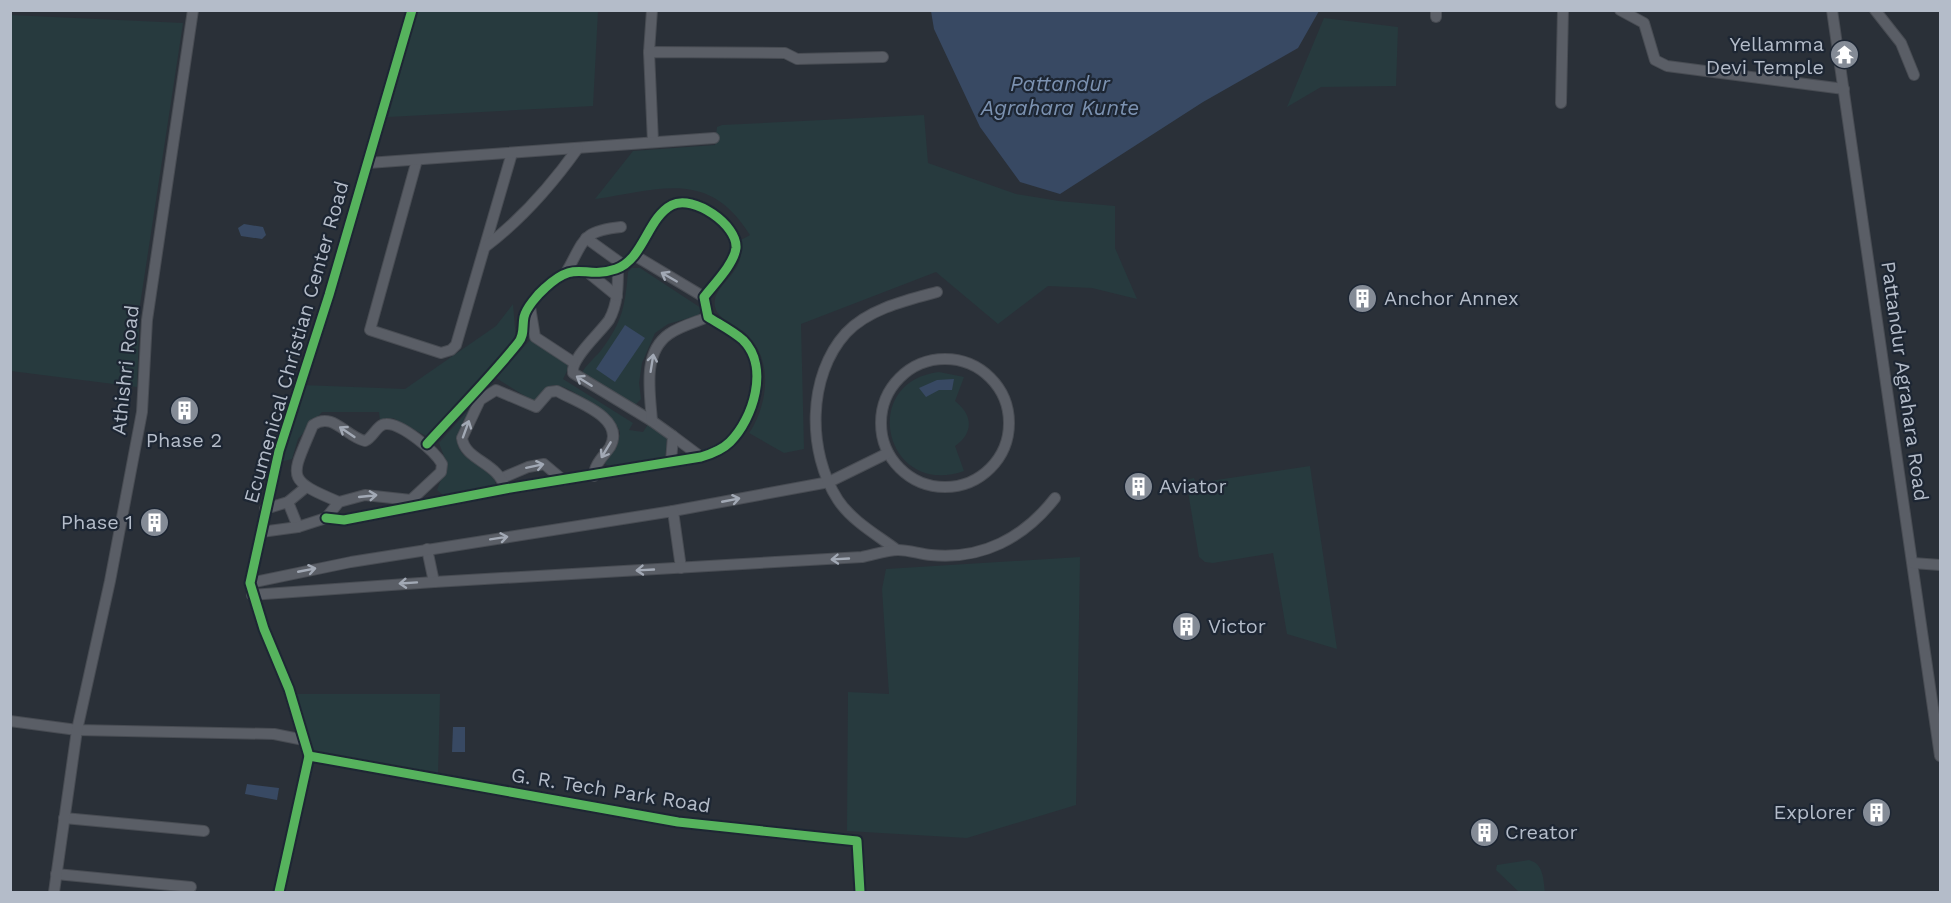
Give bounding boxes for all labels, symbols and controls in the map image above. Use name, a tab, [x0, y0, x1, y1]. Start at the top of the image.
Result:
place label: Yellamma Devi Temple	[1706, 32, 1824, 79]
temple icon: Yellamma Devi Temple	[1829, 39, 1861, 71]
water label: Pattandur Agrahara Kunte	[980, 71, 1139, 120]
street label: Ecumenical Christian Center Road	[238, 178, 354, 506]
street label: Pattandur Agrahara Road	[1876, 259, 1934, 503]
one-way arrow	[660, 271, 677, 283]
building icon: Anchor Annex	[1347, 282, 1379, 314]
place label: Anchor Annex	[1384, 286, 1519, 310]
street label: Athishri Road	[106, 304, 144, 436]
one-way arrow	[646, 353, 657, 373]
one-way arrow	[575, 375, 592, 388]
building icon: Phase 2	[168, 394, 200, 426]
one-way arrow	[461, 420, 472, 439]
one-way arrow	[339, 425, 356, 437]
place label: Phase 2	[146, 428, 222, 452]
one-way arrow	[600, 441, 612, 458]
one-way arrow	[525, 460, 544, 471]
building icon: Aviator	[1122, 470, 1154, 502]
place label: Aviator	[1159, 474, 1227, 498]
one-way arrow	[358, 490, 377, 501]
one-way arrow	[720, 494, 740, 505]
building icon: Phase 1	[138, 506, 170, 538]
place label: Phase 1	[61, 510, 133, 534]
one-way arrow	[489, 533, 508, 544]
one-way arrow	[830, 553, 850, 564]
one-way arrow	[296, 564, 316, 575]
one-way arrow	[635, 564, 655, 575]
one-way arrow	[399, 578, 419, 589]
building icon: Victor	[1171, 610, 1203, 642]
place label: Victor	[1208, 614, 1266, 638]
street label: G. R. Tech Park Road	[510, 762, 712, 818]
building icon: Explorer	[1860, 796, 1892, 828]
place label: Explorer	[1773, 800, 1855, 824]
building icon: Creator	[1468, 816, 1500, 848]
place label: Creator	[1505, 820, 1578, 844]

